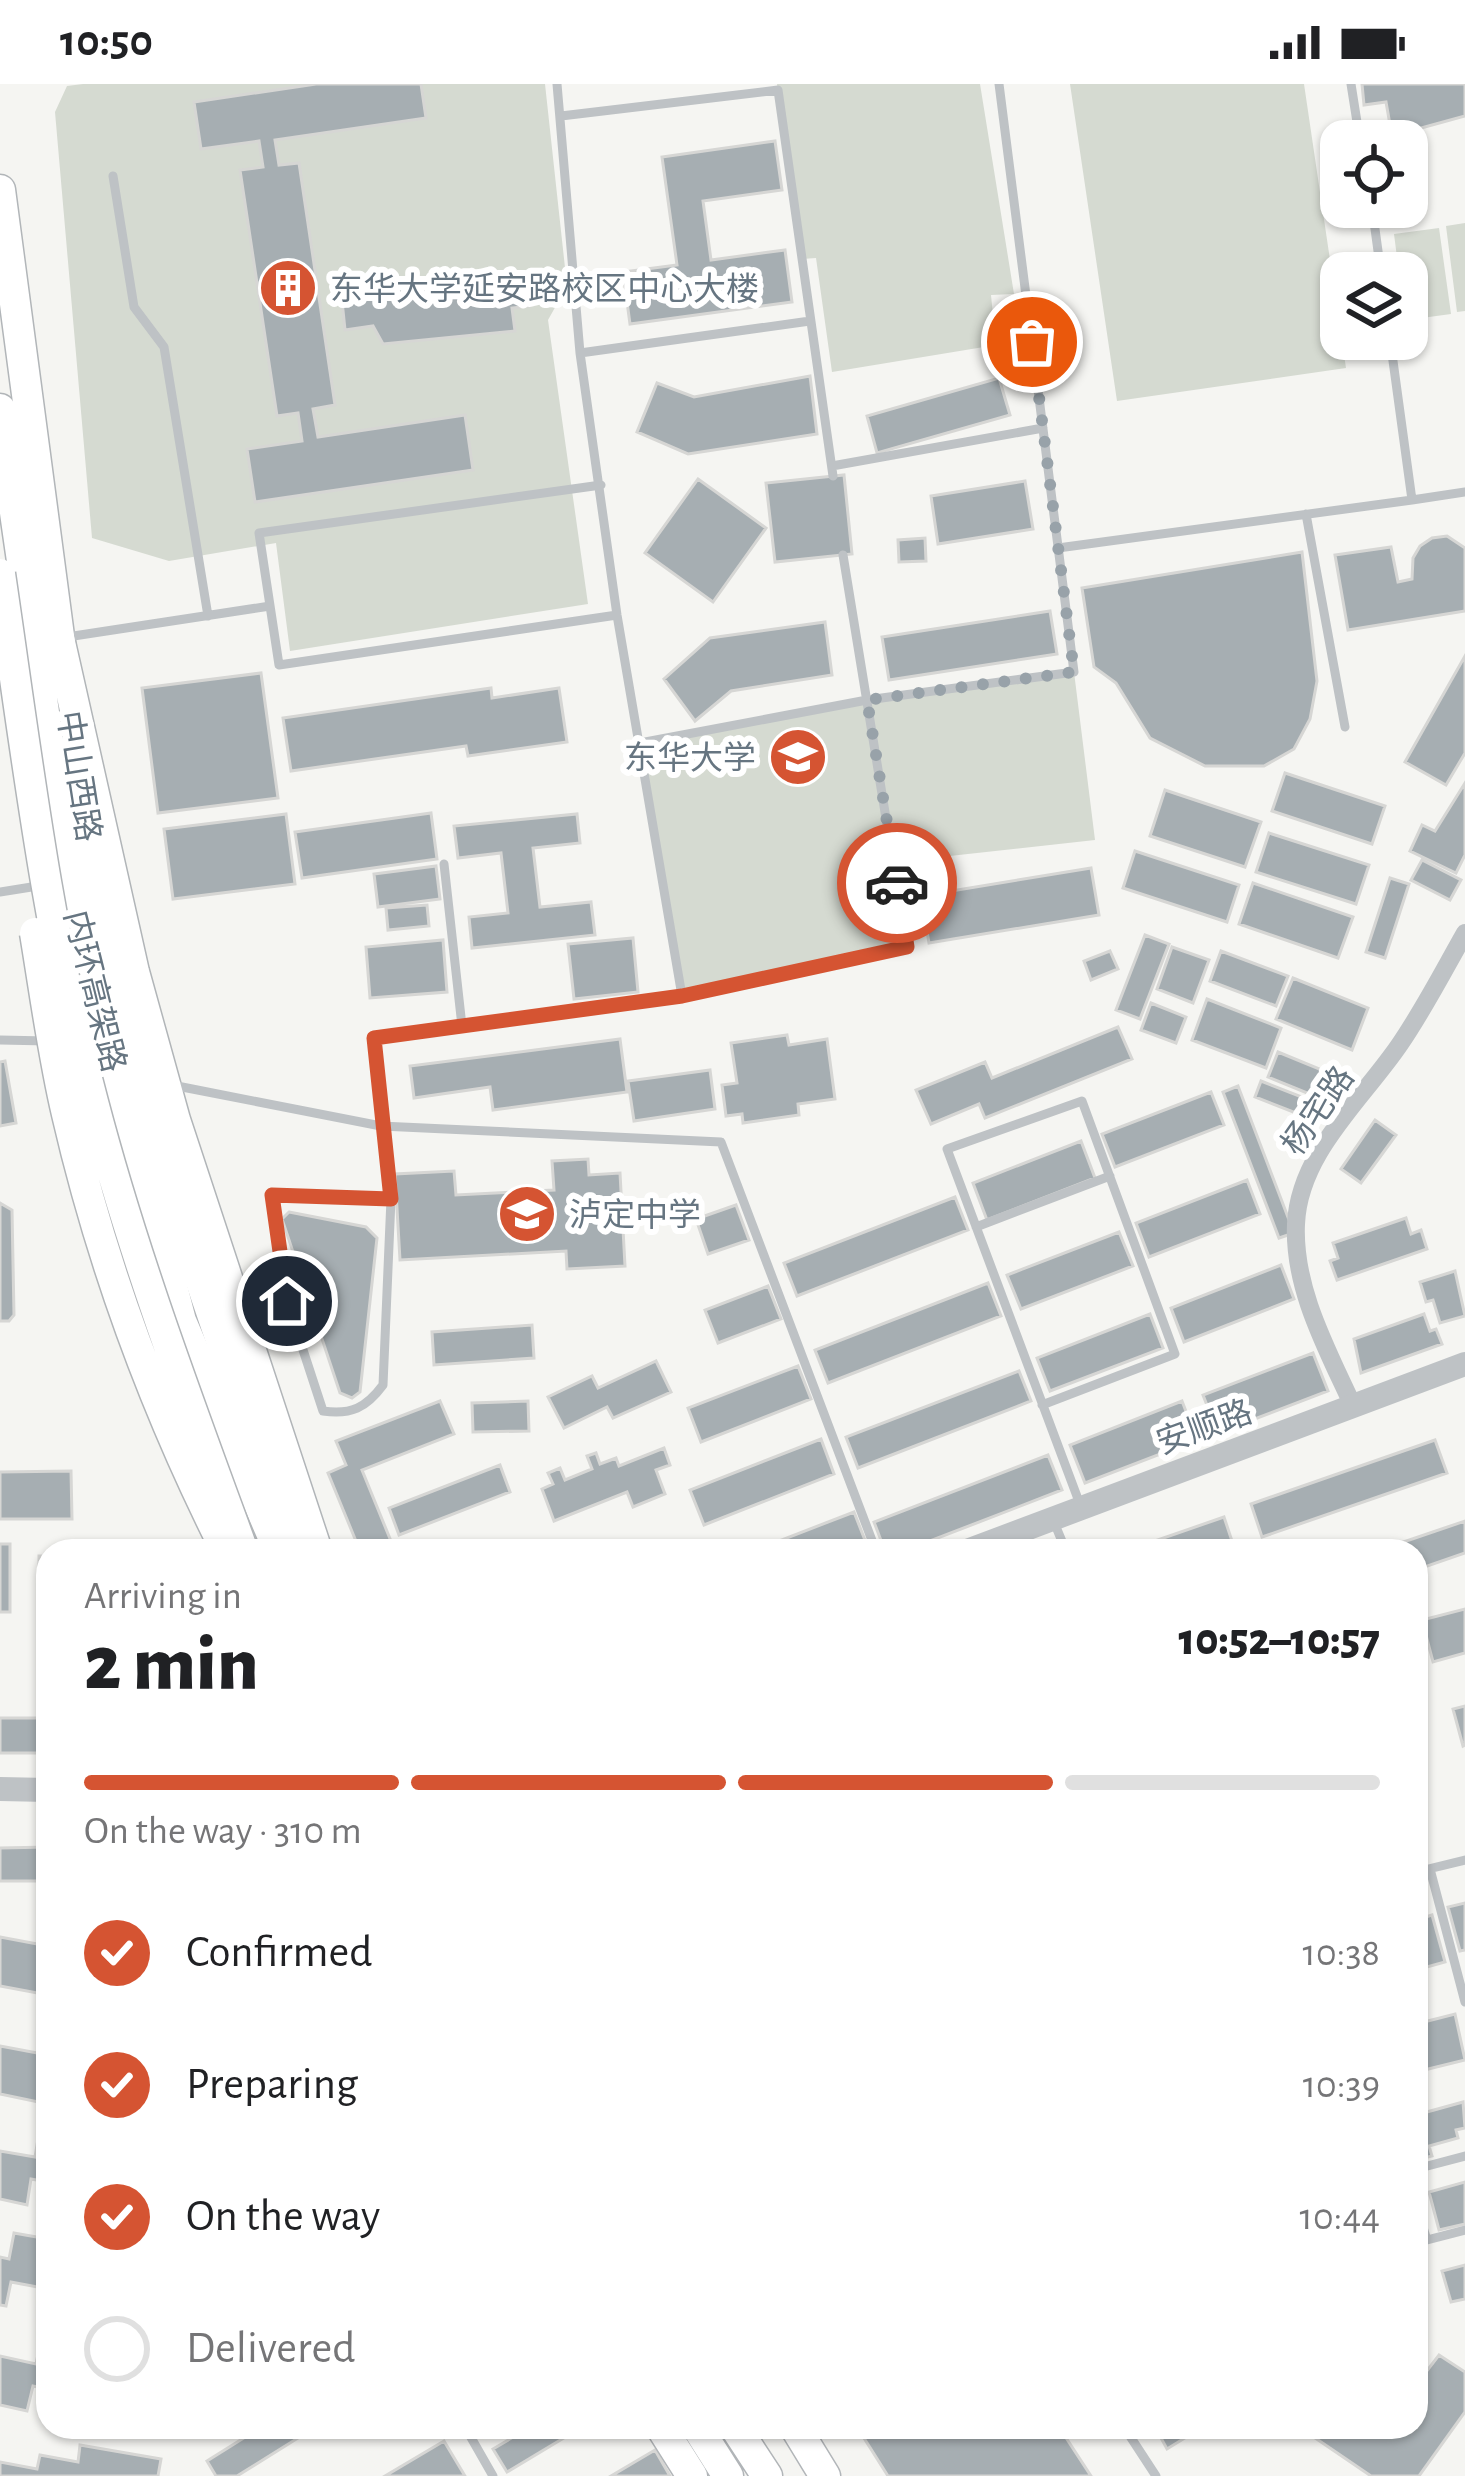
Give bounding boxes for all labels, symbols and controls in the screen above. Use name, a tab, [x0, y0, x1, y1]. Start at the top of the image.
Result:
text: 10:50	[60, 19, 153, 64]
map controls	[1320, 120, 1428, 360]
button: locate	[1320, 120, 1428, 228]
button: layers	[1320, 252, 1428, 360]
building icon: 东华大学延安路校区中心大楼	[257, 257, 319, 319]
place label: 东华大学延安路校区中心大楼	[330, 271, 759, 307]
pin	[981, 291, 1083, 393]
icon: bag	[999, 309, 1065, 375]
street label: 中山西路	[51, 708, 106, 844]
school or university icon: 东华大学	[767, 726, 829, 788]
place label: 东华大学	[624, 740, 756, 776]
courier	[837, 823, 957, 943]
icon: car	[864, 850, 930, 916]
street label: 内环高架路	[58, 907, 131, 1076]
street label: 杨宅路	[1275, 1060, 1361, 1161]
school or university icon: 泸定中学	[496, 1183, 558, 1245]
place label: 泸定中学	[569, 1197, 701, 1233]
pin	[236, 1250, 338, 1352]
icon: home	[254, 1268, 320, 1334]
street label: 安顺路	[1152, 1394, 1257, 1461]
text: Arriving in	[84, 1577, 242, 1616]
text: 10:52–10:57	[1179, 1618, 1380, 1663]
text: 2 min	[84, 1626, 259, 1704]
text: On the way · 310 m	[84, 1812, 362, 1851]
icon: check	[84, 1920, 150, 1986]
text: Confirmed	[186, 1930, 372, 1975]
text: 10:38	[1303, 1934, 1380, 1973]
icon: check	[84, 2052, 150, 2118]
text: Preparing	[186, 2062, 358, 2107]
text: 10:39	[1303, 2066, 1380, 2105]
icon: check	[84, 2184, 150, 2250]
text: On the way	[186, 2194, 380, 2239]
text: 10:44	[1300, 2198, 1380, 2237]
text: Delivered	[186, 2326, 355, 2371]

